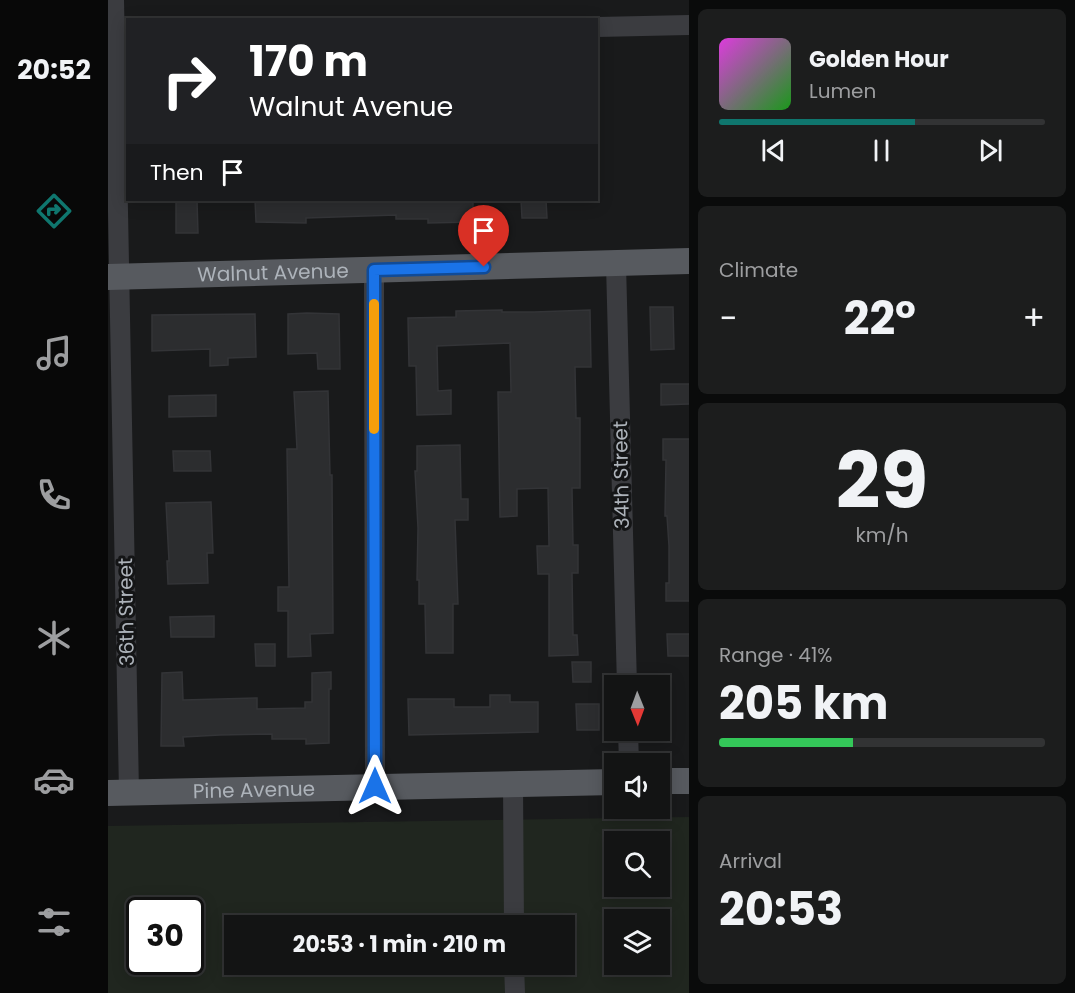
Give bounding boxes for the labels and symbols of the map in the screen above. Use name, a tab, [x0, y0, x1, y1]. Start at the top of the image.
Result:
pin	[458, 205, 509, 267]
street label: Walnut Avenue	[197, 256, 349, 289]
street label: 34th Street	[606, 421, 636, 529]
street label: 36th Street	[111, 558, 141, 666]
north arrow	[604, 675, 670, 741]
position arrow	[343, 754, 407, 818]
street label: Pine Avenue	[193, 775, 315, 805]
speed limit sign: 30	[126, 897, 204, 975]

